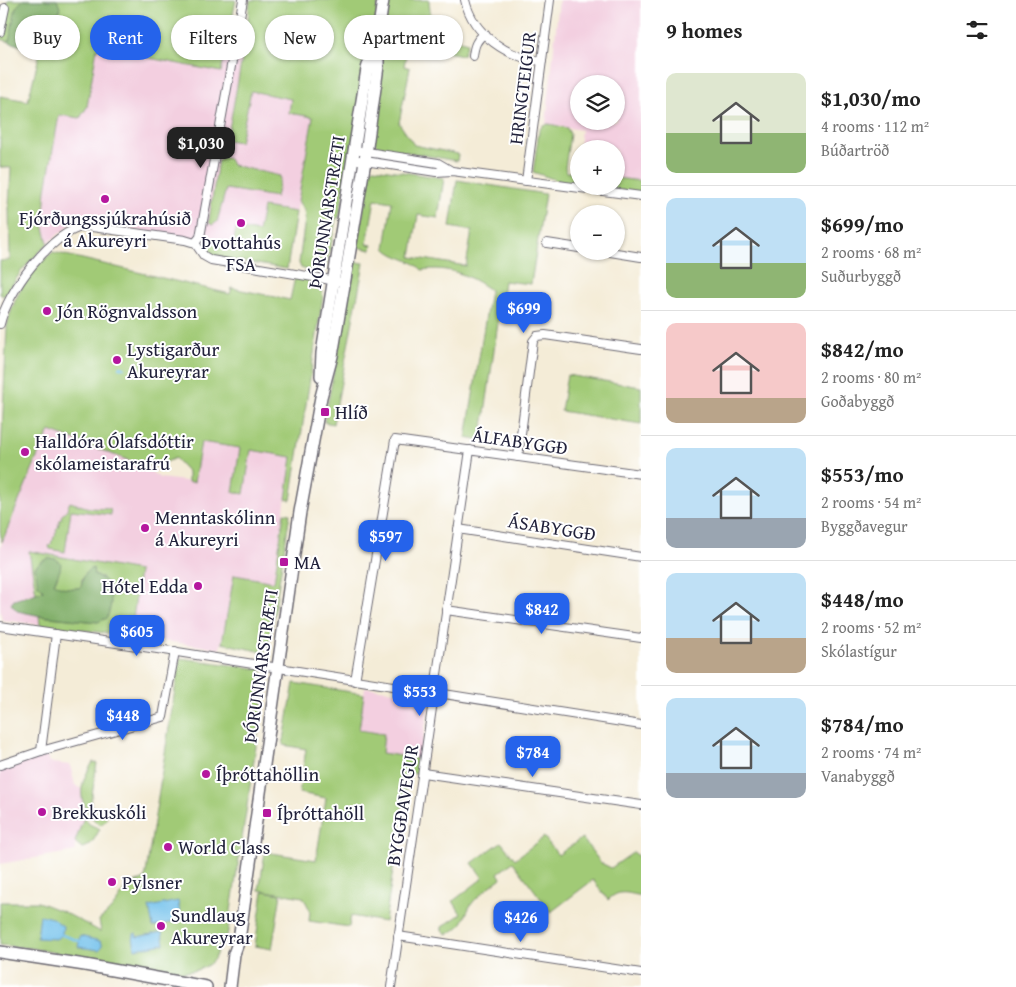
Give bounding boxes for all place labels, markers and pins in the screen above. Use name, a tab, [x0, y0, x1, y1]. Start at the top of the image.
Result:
pin: $1,030	[160, 126, 242, 169]
marker: Fjórðungssjúkrahúsið á Akureyri	[99, 193, 111, 205]
place label: Fjórðungssjúkrahúsið á Akureyri	[19, 204, 191, 254]
marker: Þvottahús FSA	[235, 217, 247, 229]
place label: Þvottahús FSA	[201, 228, 281, 278]
pin: $699	[494, 292, 554, 334]
place label: Jón Rögnvaldsson	[55, 297, 198, 325]
marker: Jón Rögnvaldsson	[41, 305, 53, 317]
place label: Lystigarður Akureyrar	[127, 335, 219, 385]
marker: Lystigarður Akureyrar	[111, 354, 123, 366]
place label: Hlíð	[335, 398, 368, 426]
marker: Hlíð	[319, 406, 331, 418]
place label: Halldóra Ólafsdóttir skólameistarafrú	[35, 427, 194, 477]
marker: Halldóra Ólafsdóttir skólameistarafrú	[19, 446, 31, 458]
place label: Menntaskólinn á Akureyri	[155, 503, 276, 553]
pin: $597	[356, 520, 416, 562]
marker: Menntaskólinn á Akureyri	[139, 522, 151, 534]
place label: MA	[294, 548, 322, 576]
marker: MA	[278, 556, 290, 568]
place label: Hótel Edda	[102, 572, 188, 600]
marker: Hótel Edda	[192, 580, 204, 592]
pin: $842	[512, 592, 572, 635]
pin: $605	[107, 614, 167, 657]
pin: $553	[390, 674, 450, 717]
pin: $448	[93, 698, 153, 741]
pin: $784	[503, 736, 563, 778]
place label: Íþróttahöllin	[216, 760, 319, 788]
marker: Íþróttahöllin	[200, 768, 212, 780]
place label: Brekkuskóli	[52, 798, 146, 826]
place label: Íþróttahöll	[277, 799, 364, 827]
marker: Brekkuskóli	[36, 806, 48, 818]
marker: Íþróttahöll	[261, 807, 273, 819]
place label: World Class	[178, 833, 270, 861]
marker: World Class	[162, 841, 174, 853]
place label: Pylsner	[122, 868, 182, 896]
marker: Pylsner	[106, 876, 118, 888]
pin: $426	[491, 900, 551, 943]
place label: Sundlaug Akureyrar	[171, 901, 253, 951]
marker: Sundlaug Akureyrar	[155, 920, 167, 932]

